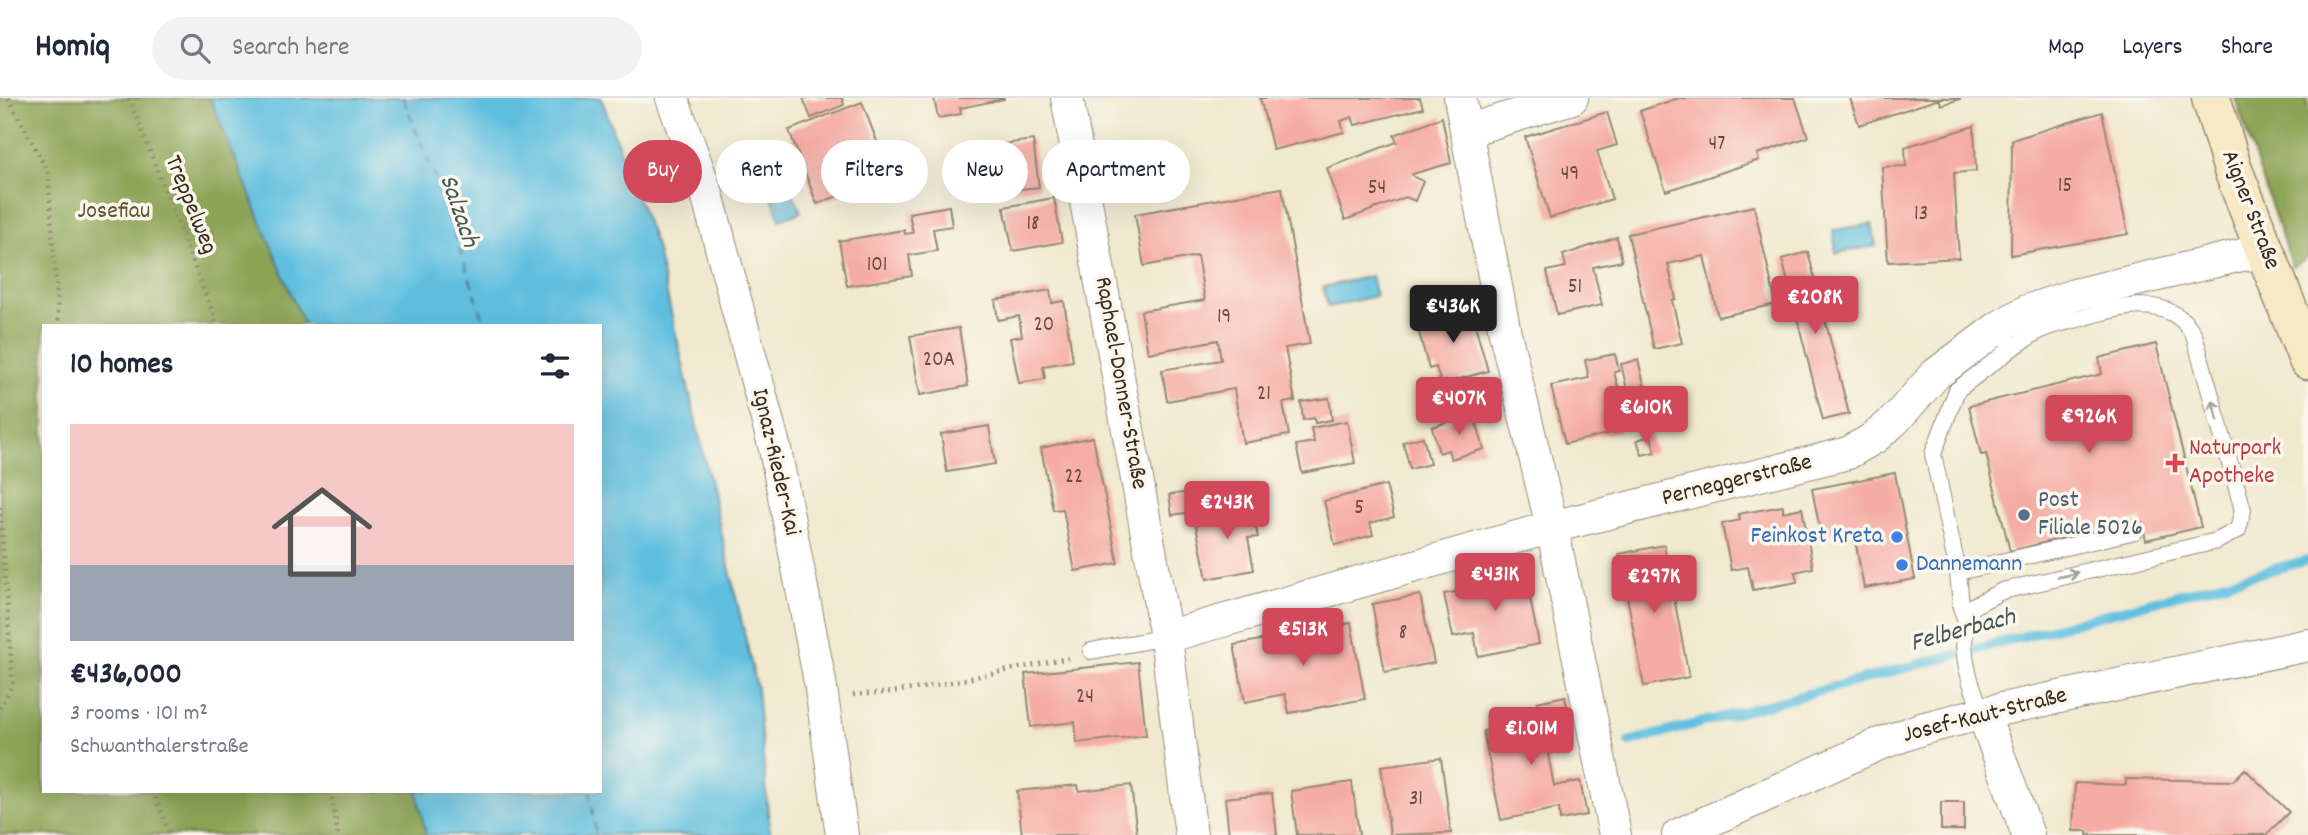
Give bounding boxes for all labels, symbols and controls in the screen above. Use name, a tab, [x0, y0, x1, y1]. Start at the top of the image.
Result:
search box	[152, 17, 642, 80]
text: Homiq	[35, 25, 110, 72]
icon: search	[176, 29, 214, 67]
text: Search here	[232, 30, 349, 67]
text: Map	[2048, 31, 2084, 65]
text: Layers	[2122, 31, 2183, 65]
text: Share	[2221, 31, 2273, 65]
house number: 47	[1709, 130, 1725, 160]
chip: Buy	[623, 140, 702, 203]
chip: Rent	[716, 140, 807, 203]
chip: Filters	[821, 140, 928, 203]
chip: New	[942, 140, 1028, 203]
chip: Apartment	[1042, 140, 1190, 203]
street label: Aigner Straße	[2212, 145, 2288, 275]
street label: Treppelweg	[155, 150, 225, 260]
house number: 49	[1561, 160, 1579, 190]
water label: Salzach	[428, 170, 488, 253]
house number: 15	[2058, 172, 2072, 202]
house number: 54	[1368, 174, 1386, 204]
park label: Josefiau	[78, 195, 150, 229]
house number: 13	[1914, 200, 1928, 230]
house number: 18	[1026, 210, 1040, 240]
house number: 101	[867, 251, 887, 281]
house number: 51	[1568, 273, 1582, 303]
street label: Raphael-Donner-Straße	[1085, 274, 1155, 492]
pin: €208K	[1766, 276, 1864, 336]
text: €208K	[1787, 282, 1843, 315]
pin: €436K	[1404, 286, 1502, 345]
text: €436K	[1426, 291, 1480, 324]
house number: 19	[1217, 303, 1231, 333]
house number: 20	[1034, 311, 1054, 341]
text: 10 homes	[70, 345, 173, 388]
house number: 20A	[923, 346, 955, 376]
icon: filters	[536, 347, 574, 385]
pin: €407K	[1410, 378, 1508, 437]
house number: 21	[1257, 380, 1271, 410]
text: €407K	[1432, 383, 1486, 416]
street label: Ignaz-Rieder-Kai	[742, 385, 808, 539]
pin: €610K	[1597, 386, 1695, 446]
text: €610K	[1620, 392, 1672, 425]
pin: €926K	[2040, 396, 2138, 455]
one-way arrow	[2207, 399, 2220, 421]
text: €926K	[2061, 401, 2117, 434]
place label: Naturpark Apotheke	[2189, 432, 2281, 494]
street label: Perneggerstraße	[1658, 446, 1816, 516]
marker: Naturpark Apotheke	[2167, 455, 2183, 471]
house number: 22	[1065, 463, 1083, 493]
icon: home	[259, 469, 385, 595]
pin: €243K	[1178, 482, 1276, 541]
place label: Post Filiale 5026	[2038, 484, 2143, 546]
text: €243K	[1200, 487, 1254, 520]
house number: 5	[1354, 494, 1364, 524]
marker: Post Filiale 5026	[2016, 507, 2032, 523]
place label: Feinkost Kreta	[1751, 520, 1884, 554]
marker: Feinkost Kreta	[1889, 529, 1905, 545]
place label: Dannemann	[1916, 548, 2022, 582]
pin: €431K	[1446, 554, 1544, 613]
pin: €297K	[1605, 556, 1703, 615]
marker: Dannemann	[1894, 557, 1910, 573]
text: €431K	[1471, 559, 1519, 592]
text: €297K	[1628, 561, 1680, 594]
one-way arrow	[2056, 568, 2079, 581]
water label: Felberbach	[1906, 599, 2021, 663]
pin: €513K	[1254, 608, 1352, 668]
text: €513K	[1278, 614, 1328, 647]
house number: 8	[1399, 619, 1407, 649]
text: €436,000	[70, 655, 182, 698]
street label: Josef-Kaut-Straße	[1899, 679, 2071, 753]
house number: 24	[1076, 683, 1094, 713]
text: 3 rooms · 101 m²	[70, 698, 208, 731]
pin: €1.01M	[1474, 708, 1588, 767]
text: €1.01M	[1505, 713, 1557, 746]
text: Schwanthalerstraße	[70, 731, 249, 764]
house number: 31	[1409, 785, 1423, 815]

